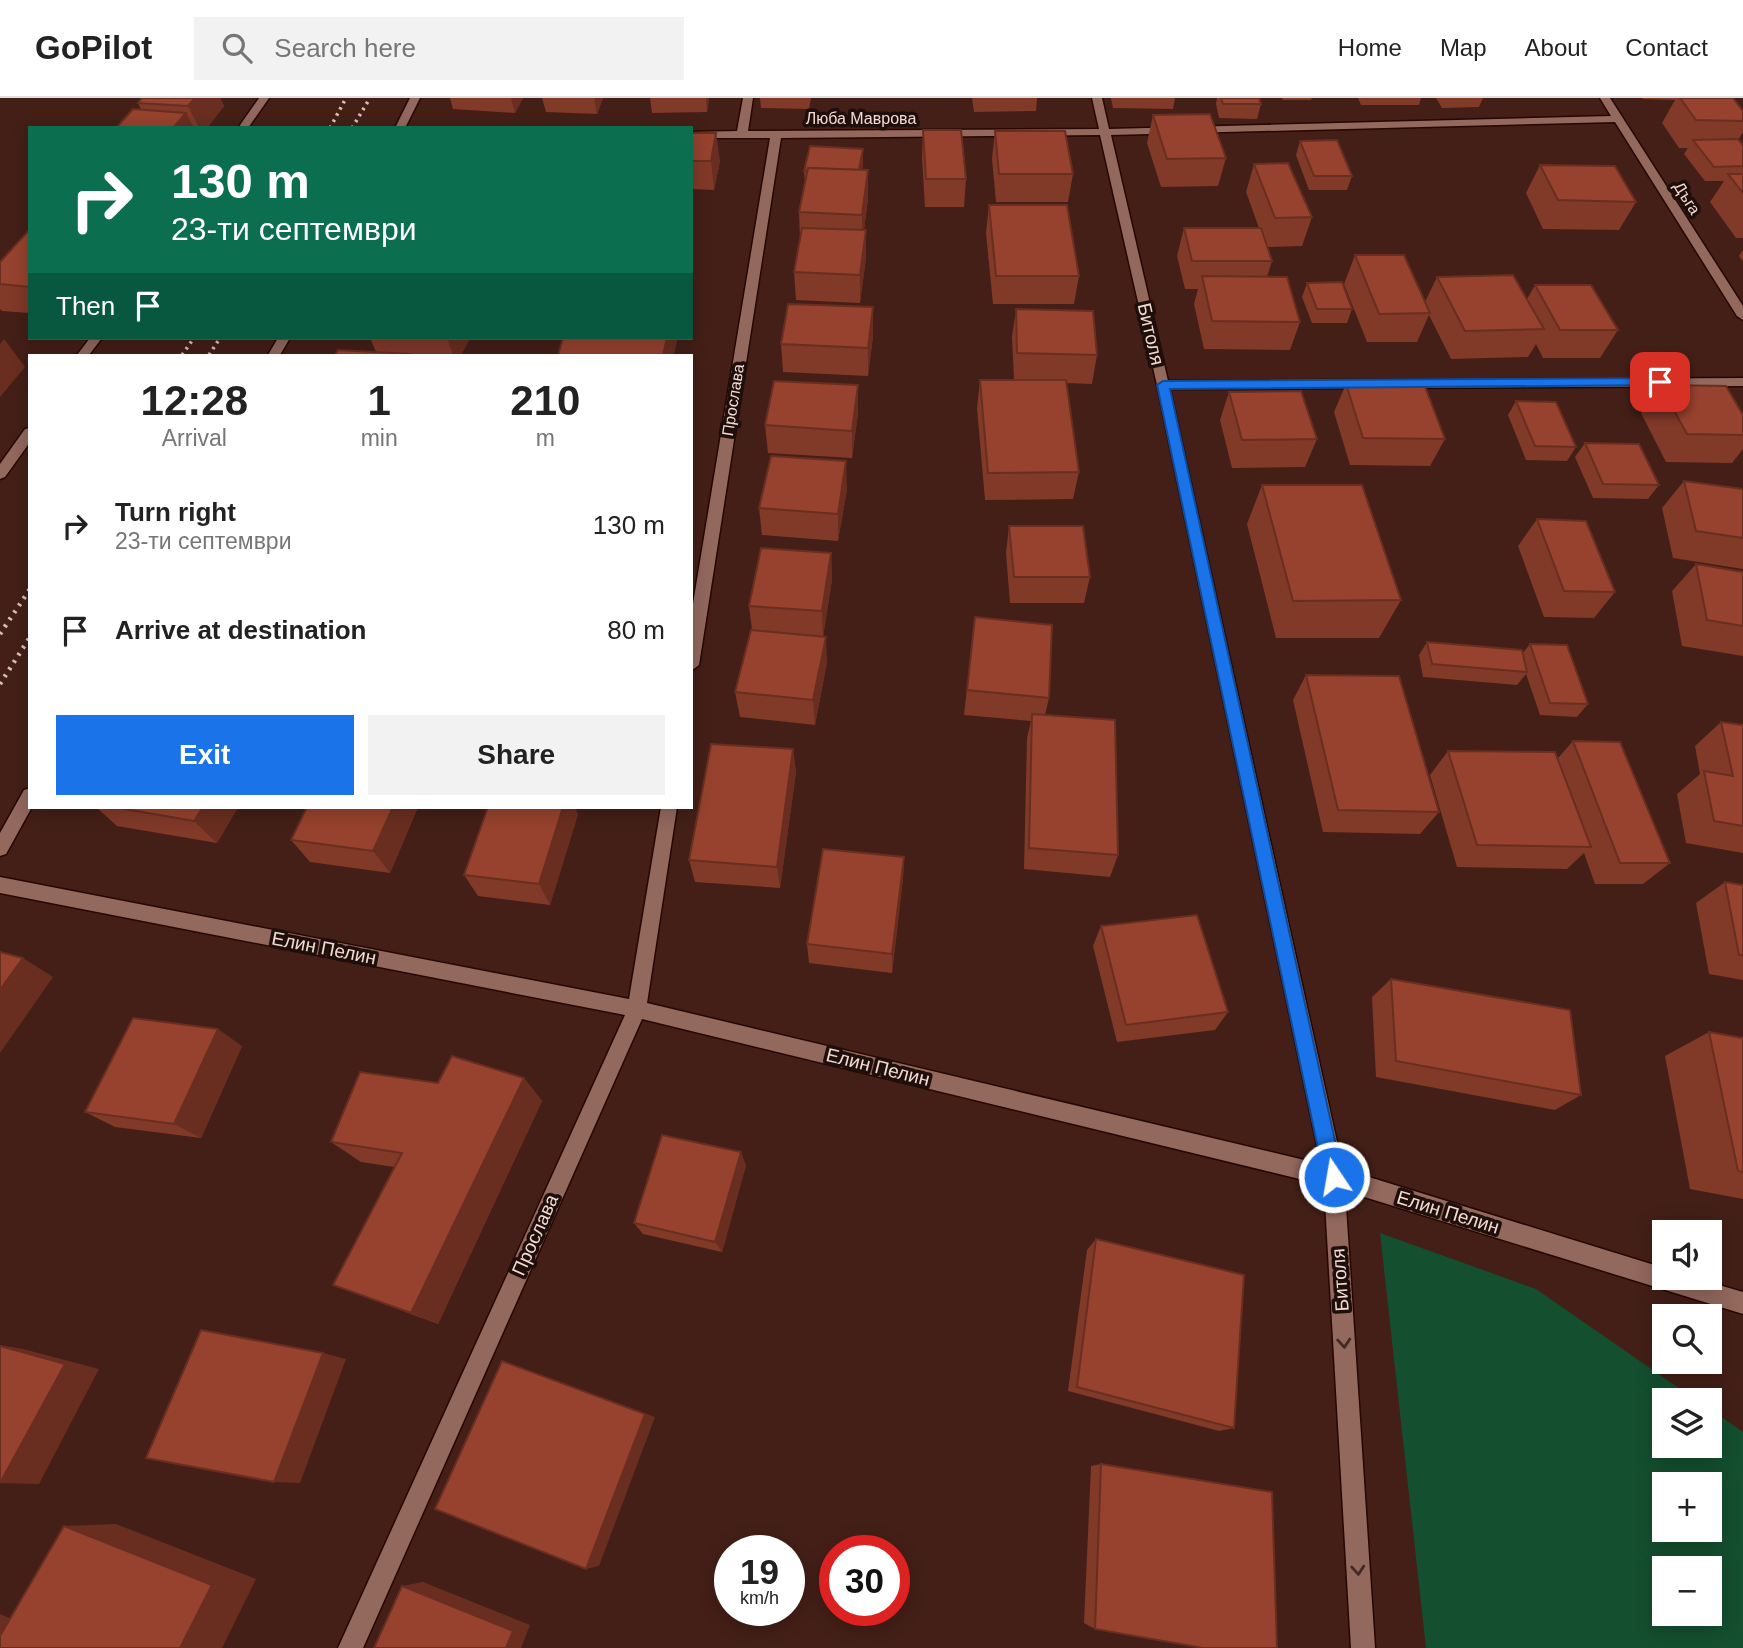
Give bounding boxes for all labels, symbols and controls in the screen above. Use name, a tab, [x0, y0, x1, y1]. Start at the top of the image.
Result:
search box	[194, 17, 684, 80]
text: GoPilot	[35, 29, 152, 66]
icon: search	[218, 29, 256, 67]
text: Search here	[274, 33, 416, 63]
text: Home	[1338, 34, 1402, 61]
text: Map	[1440, 34, 1487, 61]
text: About	[1525, 34, 1587, 61]
text: Contact	[1625, 34, 1708, 61]
street label: Люба Маврова	[806, 110, 916, 127]
icon: right	[56, 154, 147, 245]
text: 130 m	[171, 154, 310, 208]
street label: Дъга	[1670, 179, 1704, 218]
text: 23-ти септември	[171, 211, 417, 247]
icon: arrive	[129, 287, 167, 325]
text: Then	[56, 291, 115, 321]
street label: Битоля	[1134, 301, 1168, 367]
pin	[1630, 352, 1690, 412]
street label: Прослава	[719, 363, 747, 437]
icon: arrive	[1641, 363, 1679, 401]
text: 12:28	[141, 377, 248, 424]
text: 1	[367, 377, 391, 424]
text: 210	[510, 377, 580, 424]
text: Arrival	[162, 425, 227, 451]
text: min	[361, 425, 398, 451]
text: m	[536, 425, 555, 451]
text: Turn right	[115, 497, 236, 527]
icon: right	[56, 507, 94, 545]
text: 130 m	[593, 510, 665, 540]
text: 23-ти септември	[115, 528, 292, 554]
icon: arrive	[56, 612, 94, 650]
text: Arrive at destination	[115, 615, 366, 645]
text: 80 m	[607, 615, 665, 645]
button: Exit	[56, 715, 354, 795]
button: Share	[368, 715, 665, 795]
street label: Елин Пелин	[270, 928, 378, 968]
street label: Елин Пелин	[824, 1044, 932, 1090]
position arrow	[1297, 1140, 1371, 1214]
street label: Елин Пелин	[1394, 1186, 1502, 1238]
street label: Прослава	[508, 1191, 562, 1279]
map controls	[1652, 1220, 1722, 1626]
button: sound	[1652, 1220, 1722, 1290]
street label: Битоля	[1327, 1248, 1353, 1312]
button: search	[1652, 1304, 1722, 1374]
one-way arrow	[1336, 1337, 1351, 1348]
button: layers	[1652, 1388, 1722, 1458]
button: +	[1652, 1472, 1722, 1542]
speed limit sign: 30	[819, 1535, 910, 1626]
text: 19	[740, 1552, 779, 1591]
button: −	[1652, 1556, 1722, 1626]
one-way arrow	[1350, 1565, 1365, 1576]
text: km/h	[740, 1588, 779, 1608]

